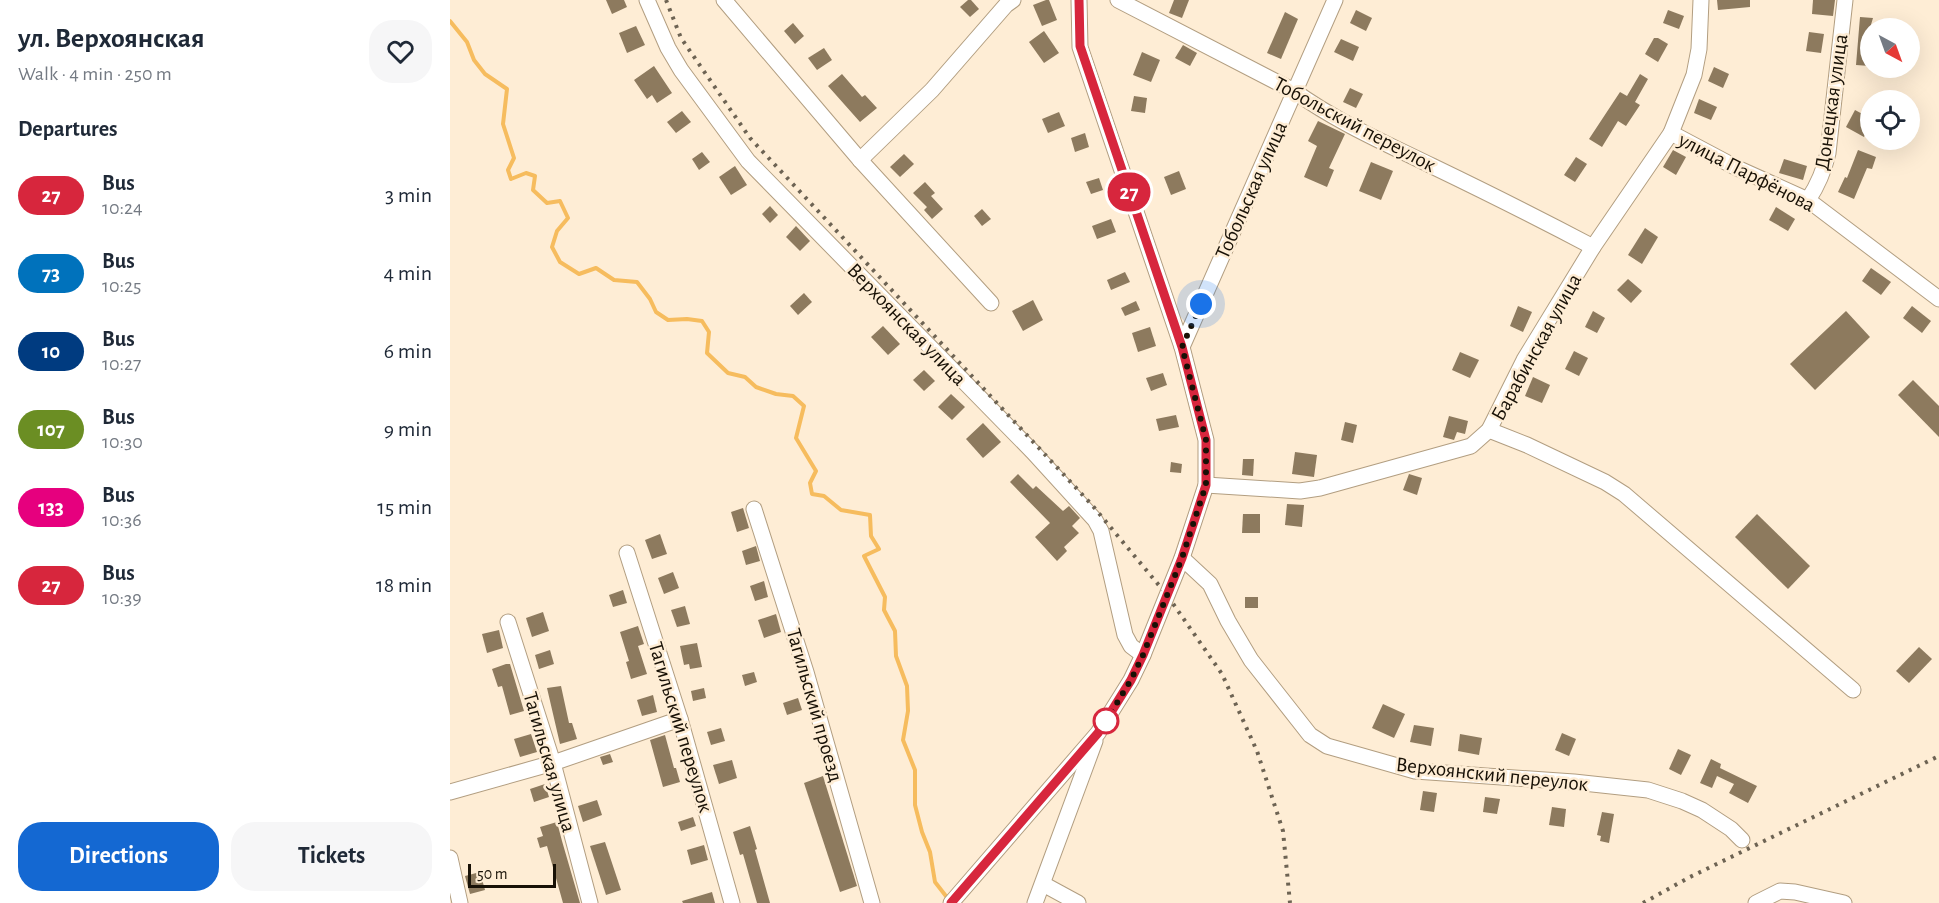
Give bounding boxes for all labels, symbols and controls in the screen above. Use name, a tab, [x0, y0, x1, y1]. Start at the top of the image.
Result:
north arrow	[1860, 18, 1920, 78]
map controls	[1860, 18, 1920, 150]
button: heart	[369, 20, 432, 83]
text: ул. Верхоянская	[18, 25, 205, 53]
street label: Донецкая улица	[1812, 32, 1852, 172]
text: Walk · 4 min · 250 m	[18, 64, 172, 84]
street label: Тобольский переулок	[1270, 73, 1439, 176]
button: locate	[1860, 90, 1920, 150]
text: Departures	[18, 118, 118, 140]
street label: Тобольская улица	[1212, 118, 1291, 262]
street label: улица Парфёнова	[1674, 129, 1819, 216]
text: Bus	[102, 172, 135, 194]
line badge: 27	[1102, 172, 1156, 212]
text: 27	[1120, 182, 1138, 203]
text: 3 min	[385, 184, 432, 206]
text: 27	[42, 185, 60, 206]
text: 10:24	[102, 198, 143, 218]
text: Bus	[102, 250, 135, 272]
street label: Верхоянская улица	[843, 259, 970, 390]
text: 4 min	[384, 262, 432, 284]
text: 73	[42, 263, 60, 284]
street label: Барабинская улица	[1487, 270, 1586, 424]
text: 10:25	[102, 276, 141, 296]
your location	[1186, 289, 1216, 319]
text: Bus	[102, 328, 135, 350]
text: 6 min	[384, 340, 432, 362]
text: 10	[42, 341, 60, 362]
text: 10:27	[102, 354, 141, 374]
text: Bus	[102, 406, 135, 428]
text: 9 min	[384, 418, 432, 440]
text: 107	[37, 419, 65, 440]
text: 10:30	[102, 432, 143, 452]
text: Bus	[102, 484, 135, 506]
text: 15 min	[377, 496, 432, 518]
text: 133	[38, 497, 64, 518]
text: 10:36	[102, 510, 142, 530]
text: Bus	[102, 562, 135, 584]
text: 18 min	[376, 574, 432, 596]
text: 27	[42, 575, 60, 596]
text: 10:39	[102, 588, 142, 608]
street label: Тагильский проезд	[783, 626, 846, 784]
street label: Тагильский переулок	[645, 639, 717, 815]
street label: Тагильская улица	[519, 690, 580, 835]
unlabelled marker	[1093, 708, 1119, 734]
street label: Верхоянский переулок	[1395, 754, 1590, 795]
button: Directions	[18, 822, 219, 891]
button: Tickets	[231, 822, 432, 891]
scale bar	[468, 861, 556, 888]
text: 50 m	[477, 866, 508, 882]

